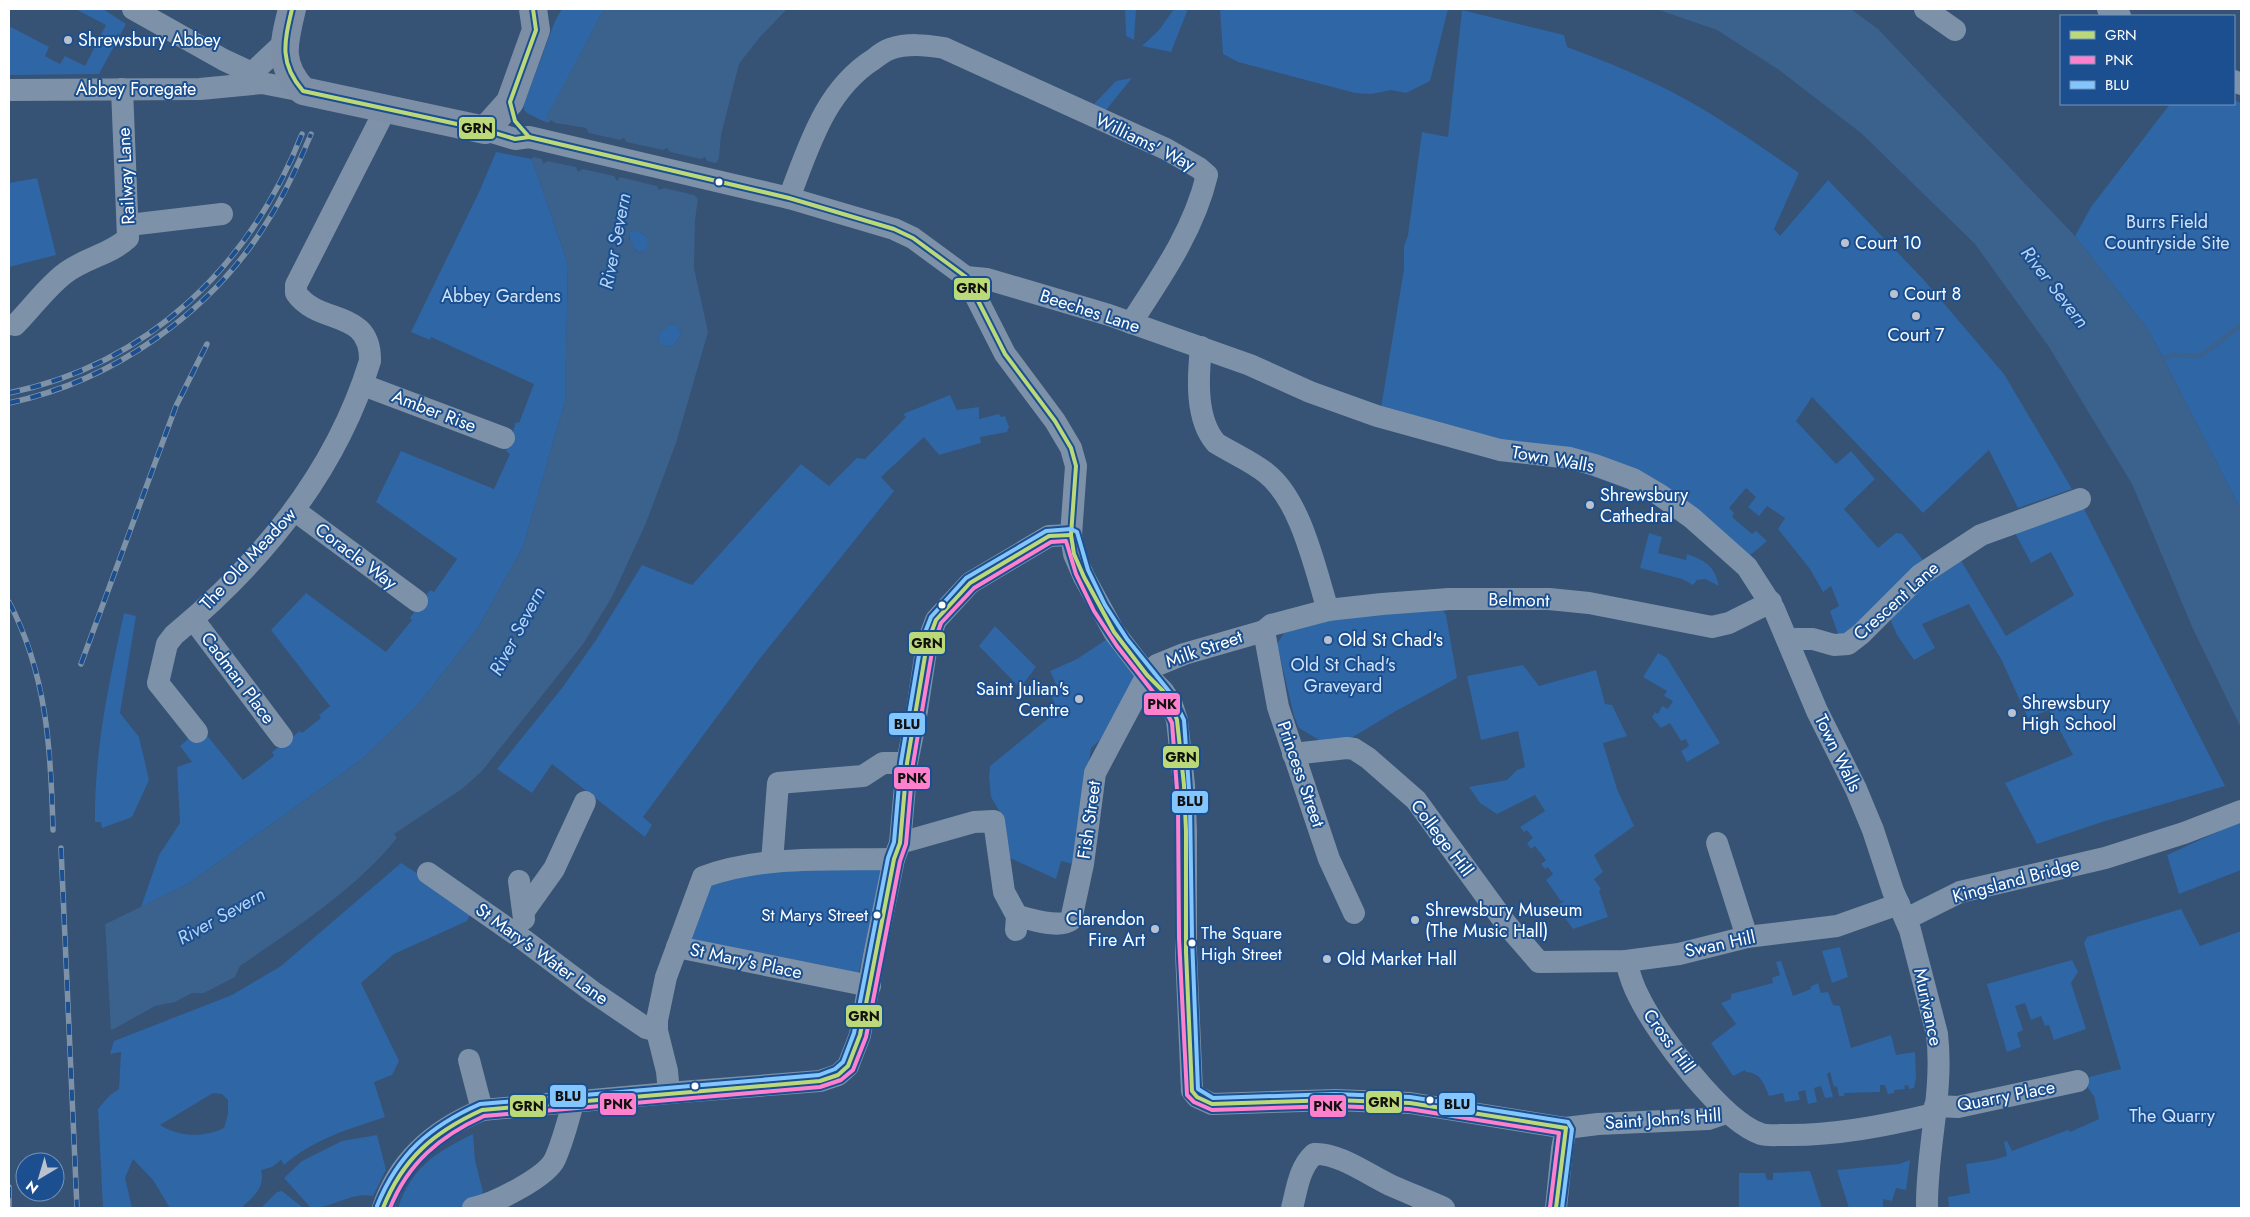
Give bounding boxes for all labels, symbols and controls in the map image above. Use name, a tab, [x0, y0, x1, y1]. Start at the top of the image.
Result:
legend	[2060, 15, 2235, 105]
text: GRN	[2105, 24, 2137, 46]
place label: Shrewsbury Abbey	[78, 27, 221, 53]
marker: Shrewsbury Abbey	[62, 34, 74, 46]
text: PNK	[2105, 49, 2134, 71]
text: BLU	[2105, 74, 2130, 96]
street label: Abbey Foregate	[76, 76, 196, 102]
street label: Williams' Way	[1091, 107, 1199, 177]
line badge: GRN	[458, 116, 496, 140]
text: GRN	[461, 118, 493, 138]
street label: Railway Lane	[110, 127, 142, 225]
unlabelled marker	[714, 177, 724, 187]
water label: River Severn	[592, 191, 638, 291]
park label: Burrs Field Countryside Site	[2104, 209, 2230, 256]
place label: Court 10	[1855, 230, 1922, 256]
marker: Court 10	[1839, 237, 1851, 249]
water label: River Severn	[2014, 240, 2096, 334]
line badge: GRN	[953, 277, 991, 301]
text: GRN	[956, 278, 988, 298]
place label: Court 8	[1904, 281, 1961, 307]
park label: Abbey Gardens	[441, 283, 561, 309]
street label: Beeches Lane	[1037, 283, 1143, 339]
marker: Court 8	[1888, 288, 1900, 300]
marker: Court 7	[1910, 310, 1922, 322]
place label: Court 7	[1888, 322, 1945, 348]
street label: Amber Rise	[388, 383, 480, 439]
street label: Town Walls	[1510, 439, 1596, 479]
place label: Shrewsbury Cathedral	[1600, 482, 1688, 529]
marker: Shrewsbury Cathedral	[1584, 499, 1596, 511]
street label: The Old Meadow	[194, 502, 303, 616]
street label: Coracle Way	[309, 516, 403, 596]
street label: Crescent Lane	[1847, 555, 1945, 647]
water label: River Severn	[482, 582, 552, 680]
street label: Belmont	[1488, 586, 1550, 614]
unlabelled marker	[937, 600, 947, 610]
street label: Milk Street	[1162, 624, 1247, 674]
street label: Cadman Place	[195, 627, 281, 729]
place label: Old St Chad's	[1338, 627, 1443, 653]
line badge: GRN	[908, 631, 946, 655]
text: GRN	[911, 633, 943, 653]
marker: Old St Chad's	[1322, 634, 1334, 646]
park label: Old St Chad's Graveyard	[1291, 652, 1395, 699]
place label: Saint Julian's Centre	[976, 676, 1069, 723]
place label: Shrewsbury High School	[2022, 690, 2116, 737]
line badge: PNK	[1143, 692, 1181, 716]
marker: Saint Julian's Centre	[1073, 693, 1085, 705]
text: PNK	[1147, 694, 1177, 714]
marker: Shrewsbury High School	[2006, 707, 2018, 719]
street label: Town Walls	[1808, 710, 1868, 796]
line badge: BLU	[888, 712, 926, 736]
text: BLU	[894, 714, 920, 734]
street label: Princess Street	[1271, 718, 1332, 831]
line badge: GRN	[1162, 745, 1200, 769]
text: GRN	[1165, 747, 1197, 767]
line badge: PNK	[893, 766, 931, 790]
text: PNK	[897, 768, 927, 788]
street label: Fish Street	[1071, 779, 1107, 861]
line badge: BLU	[1171, 790, 1209, 814]
text: BLU	[1177, 791, 1203, 811]
street label: College Hill	[1404, 794, 1480, 882]
street label: Kingsland Bridge	[1950, 851, 2082, 909]
water label: River Severn	[172, 881, 270, 951]
street label: St Mary's Water Lane	[470, 897, 614, 1011]
place label: Shrewsbury Museum (The Music Hall)	[1425, 897, 1583, 944]
place label: St Marys Street	[761, 903, 868, 927]
place label: Clarendon Fire Art	[1066, 906, 1146, 953]
marker: St Marys Street	[872, 910, 882, 920]
marker: Shrewsbury Museum (The Music Hall)	[1409, 914, 1421, 926]
place label: The Square High Street	[1201, 921, 1282, 966]
marker: Clarendon Fire Art	[1149, 923, 1161, 935]
street label: Swan Hill	[1682, 924, 1758, 964]
street label: St Mary's Place	[688, 936, 804, 986]
marker: The Square High Street	[1187, 938, 1197, 948]
place label: Old Market Hall	[1337, 946, 1457, 972]
marker: Old Market Hall	[1321, 953, 1333, 965]
street label: Murivance	[1907, 966, 1949, 1048]
line badge: GRN	[845, 1004, 883, 1028]
street label: Cross Hill	[1637, 1004, 1701, 1078]
text: GRN	[848, 1006, 880, 1026]
street label: Quarry Place	[1955, 1074, 2057, 1118]
unlabelled marker	[690, 1081, 700, 1091]
line badge: BLU	[549, 1084, 587, 1108]
text: BLU	[555, 1086, 581, 1106]
line badge: GRN	[1365, 1090, 1403, 1114]
line badge: PNK	[599, 1092, 637, 1116]
text: GRN	[1368, 1092, 1400, 1112]
line badge: BLU	[1438, 1092, 1476, 1116]
line badge: GRN	[509, 1094, 547, 1118]
text: PNK	[603, 1094, 633, 1114]
line badge: PNK	[1309, 1094, 1347, 1118]
text: BLU	[1444, 1094, 1470, 1114]
unlabelled marker	[1425, 1095, 1435, 1105]
text: GRN	[512, 1096, 544, 1116]
text: PNK	[1313, 1096, 1343, 1116]
street label: Saint John's Hill	[1604, 1102, 1722, 1136]
park label: The Quarry	[2129, 1103, 2215, 1129]
north arrow	[15, 1152, 65, 1202]
text: N	[21, 1176, 43, 1199]

